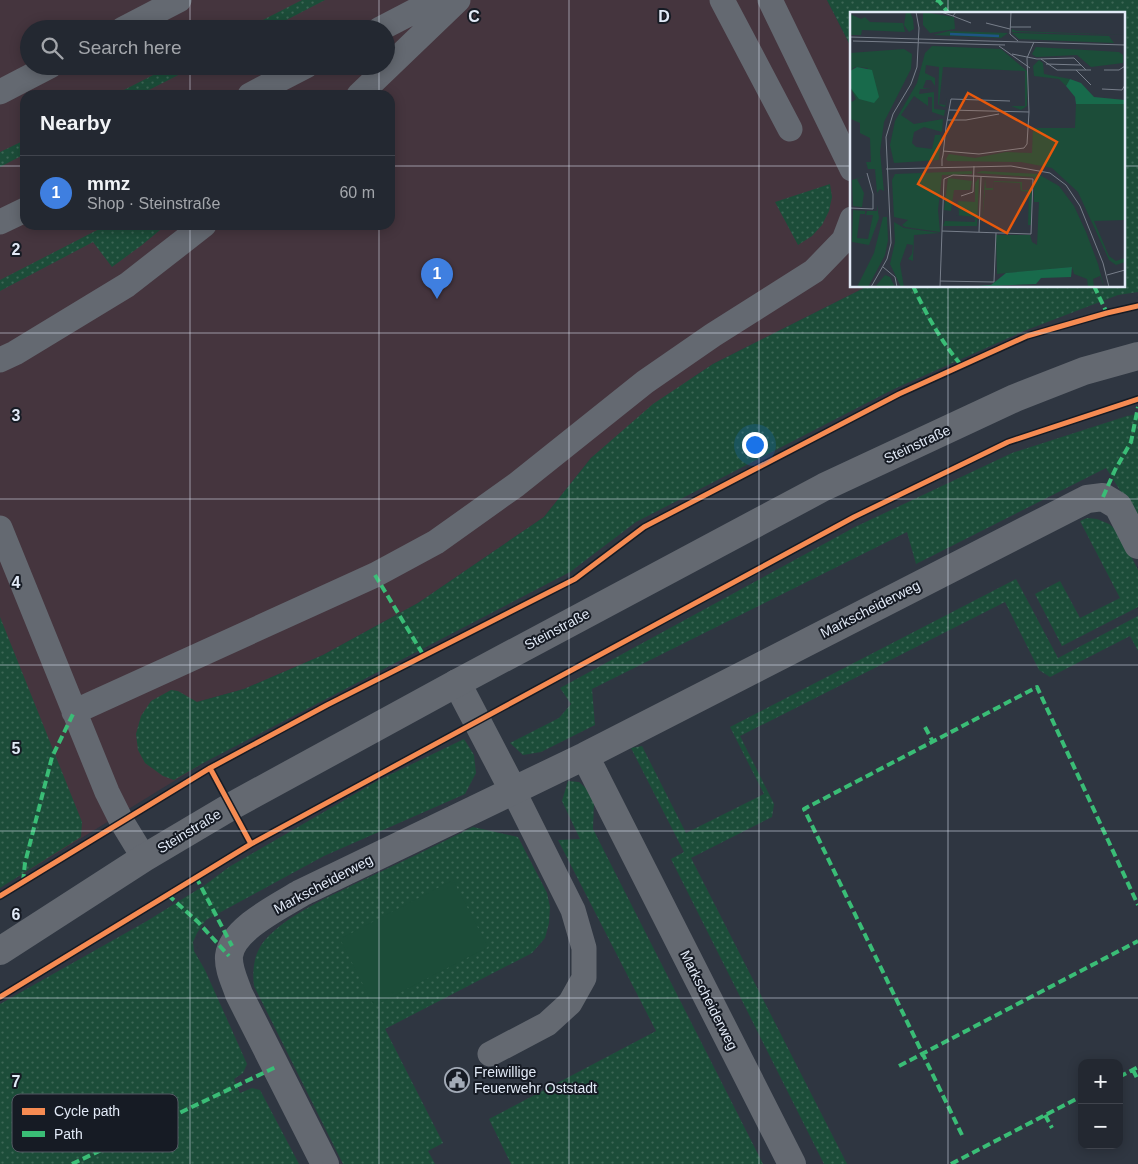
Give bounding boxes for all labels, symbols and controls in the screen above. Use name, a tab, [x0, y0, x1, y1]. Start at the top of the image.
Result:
text: C	[468, 8, 480, 25]
text: D	[658, 8, 670, 25]
inset map	[850, 12, 1126, 288]
search box	[20, 20, 395, 75]
icon: search	[38, 34, 66, 62]
text: Search here	[78, 37, 182, 58]
text: Nearby	[40, 111, 111, 134]
text: mmz	[87, 173, 130, 194]
text: 1	[52, 184, 60, 201]
text: 60 m	[339, 184, 375, 201]
text: Shop · Steinstraße	[87, 195, 220, 212]
text: 2	[12, 241, 21, 258]
pin: 1	[421, 258, 453, 299]
text: 3	[12, 407, 21, 424]
street label: Steinstraße	[881, 422, 953, 466]
your location	[742, 432, 768, 458]
text: 4	[12, 574, 21, 591]
street label: Markscheiderweg	[817, 577, 923, 641]
street label: Steinstraße	[522, 605, 593, 653]
text: 5	[12, 740, 21, 757]
street label: Steinstraße	[154, 806, 224, 856]
street label: Markscheiderweg	[271, 851, 375, 917]
text: 6	[12, 906, 21, 923]
street label: Markscheiderweg	[677, 947, 741, 1053]
map controls	[1078, 1059, 1123, 1149]
button: +	[1078, 1059, 1123, 1104]
place label: Freiwillige Feuerwehr Oststadt	[474, 1064, 597, 1096]
public building icon: Freiwillige Feuerwehr Oststadt	[444, 1067, 470, 1093]
text: 7	[12, 1073, 21, 1090]
legend	[12, 1094, 178, 1152]
text: Cycle path	[54, 1103, 120, 1119]
button: −	[1078, 1104, 1123, 1149]
text: Path	[54, 1126, 83, 1142]

